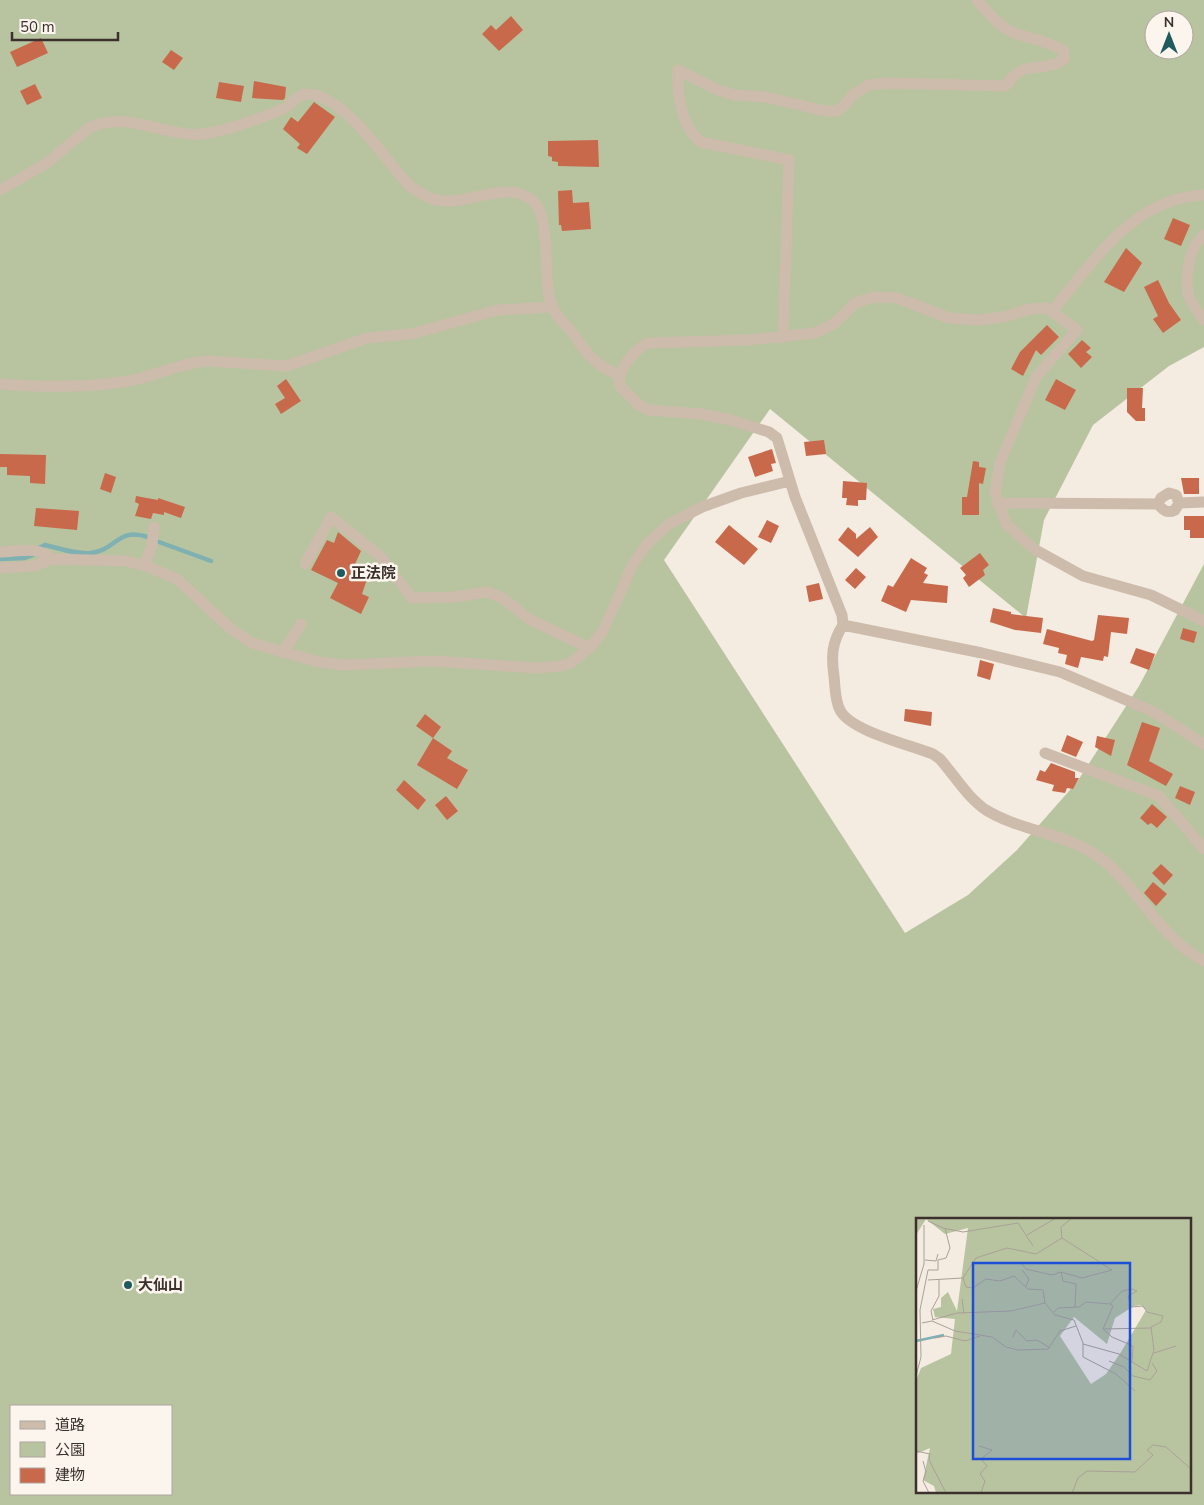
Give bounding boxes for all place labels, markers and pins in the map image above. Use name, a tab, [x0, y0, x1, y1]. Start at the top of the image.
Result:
place label: 正法院	[351, 563, 396, 583]
marker: 正法院	[335, 567, 347, 579]
place label: 大仙山	[138, 1275, 183, 1295]
marker: 大仙山	[122, 1279, 134, 1291]

